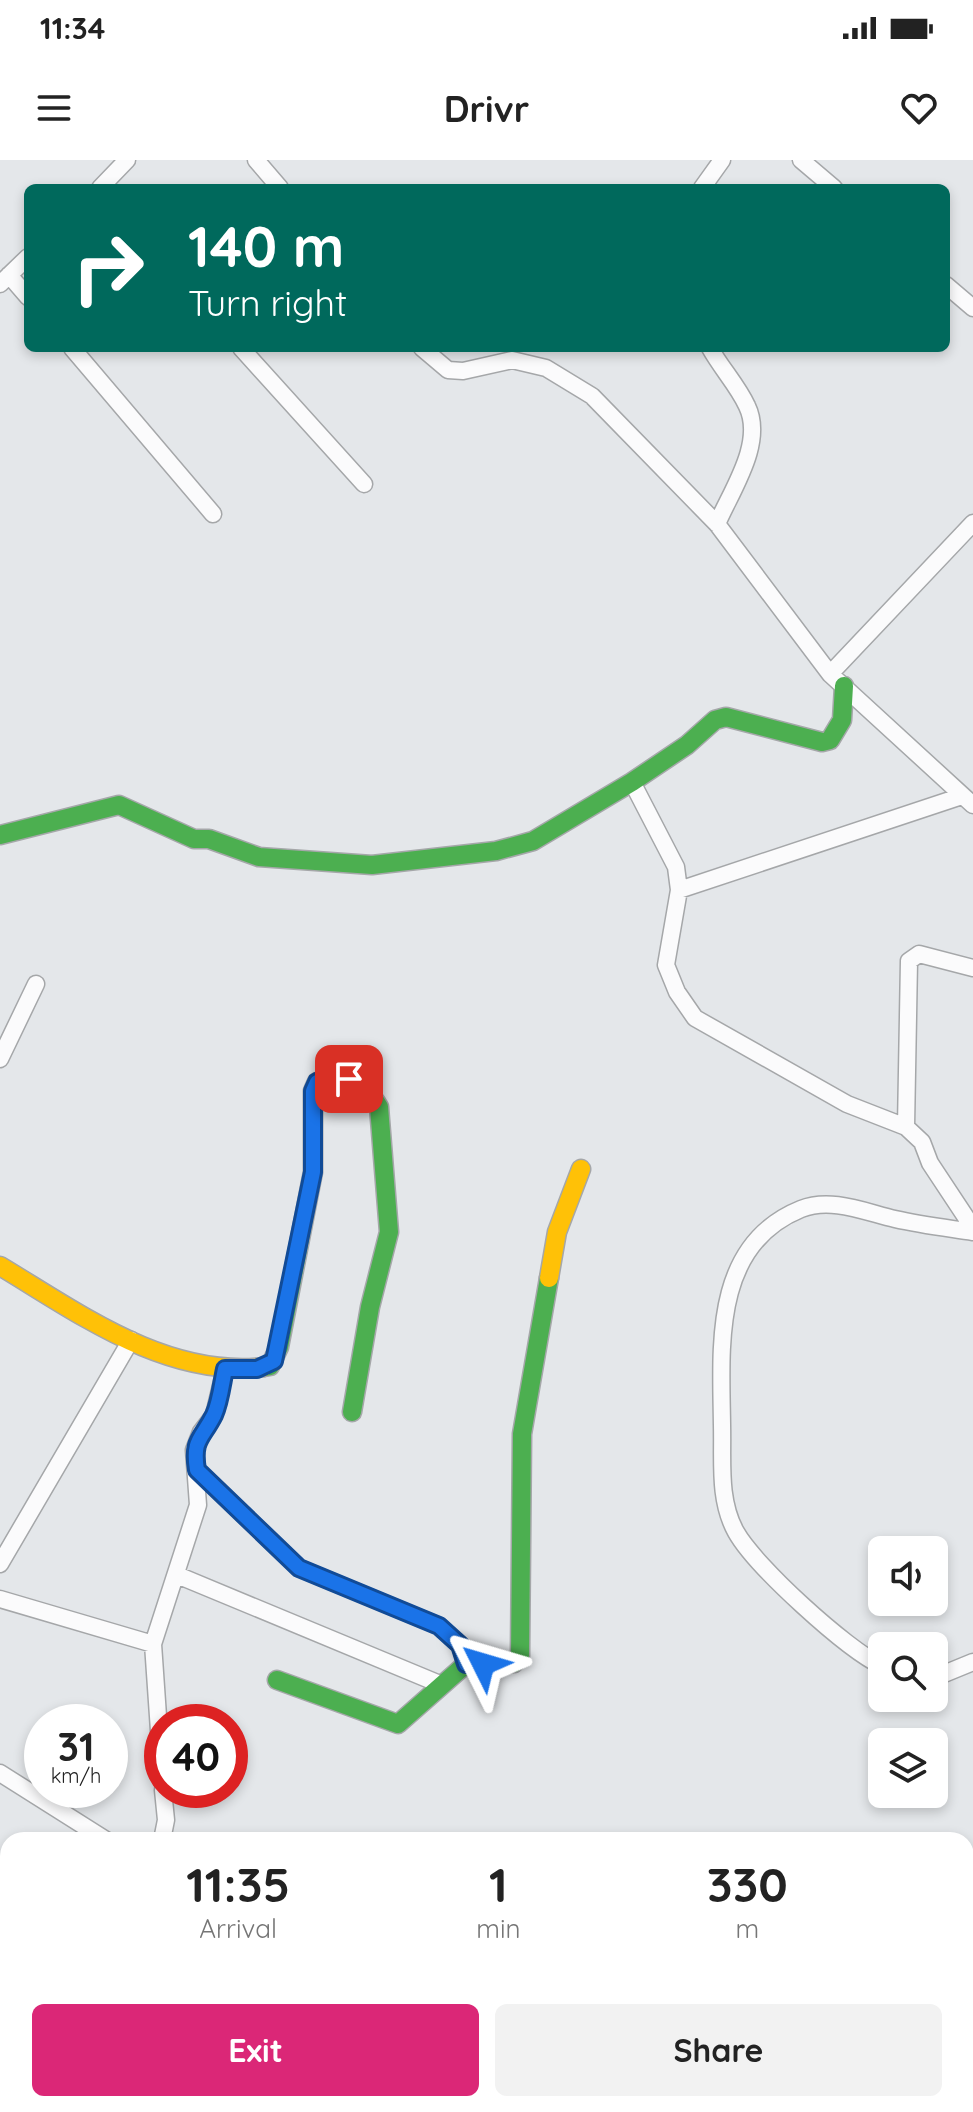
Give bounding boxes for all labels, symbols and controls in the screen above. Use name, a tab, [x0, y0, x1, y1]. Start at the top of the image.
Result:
text: 11:34	[40, 9, 105, 47]
icon: menu	[32, 86, 76, 130]
text: Drivr	[444, 86, 529, 131]
icon: heart	[897, 86, 941, 130]
text: 140 m	[188, 211, 344, 281]
icon: right	[56, 216, 160, 320]
text: Turn right	[188, 280, 347, 325]
pin	[315, 1045, 383, 1113]
icon: arrive	[327, 1057, 371, 1101]
map controls	[868, 1536, 948, 1808]
button: sound	[868, 1536, 948, 1616]
position arrow	[441, 1622, 525, 1706]
button: search	[868, 1632, 948, 1712]
speed limit sign: 40	[144, 1704, 248, 1808]
text: 31	[57, 1721, 95, 1771]
button: layers	[868, 1728, 948, 1808]
text: km/h	[51, 1763, 101, 1788]
text: 11:35	[186, 1854, 290, 1914]
text: 1	[489, 1854, 508, 1914]
text: 330	[707, 1854, 788, 1914]
text: Arrival	[199, 1912, 277, 1945]
text: min	[476, 1912, 521, 1945]
text: m	[735, 1912, 759, 1945]
button: Exit	[32, 2004, 479, 2096]
button: Share	[495, 2004, 942, 2096]

